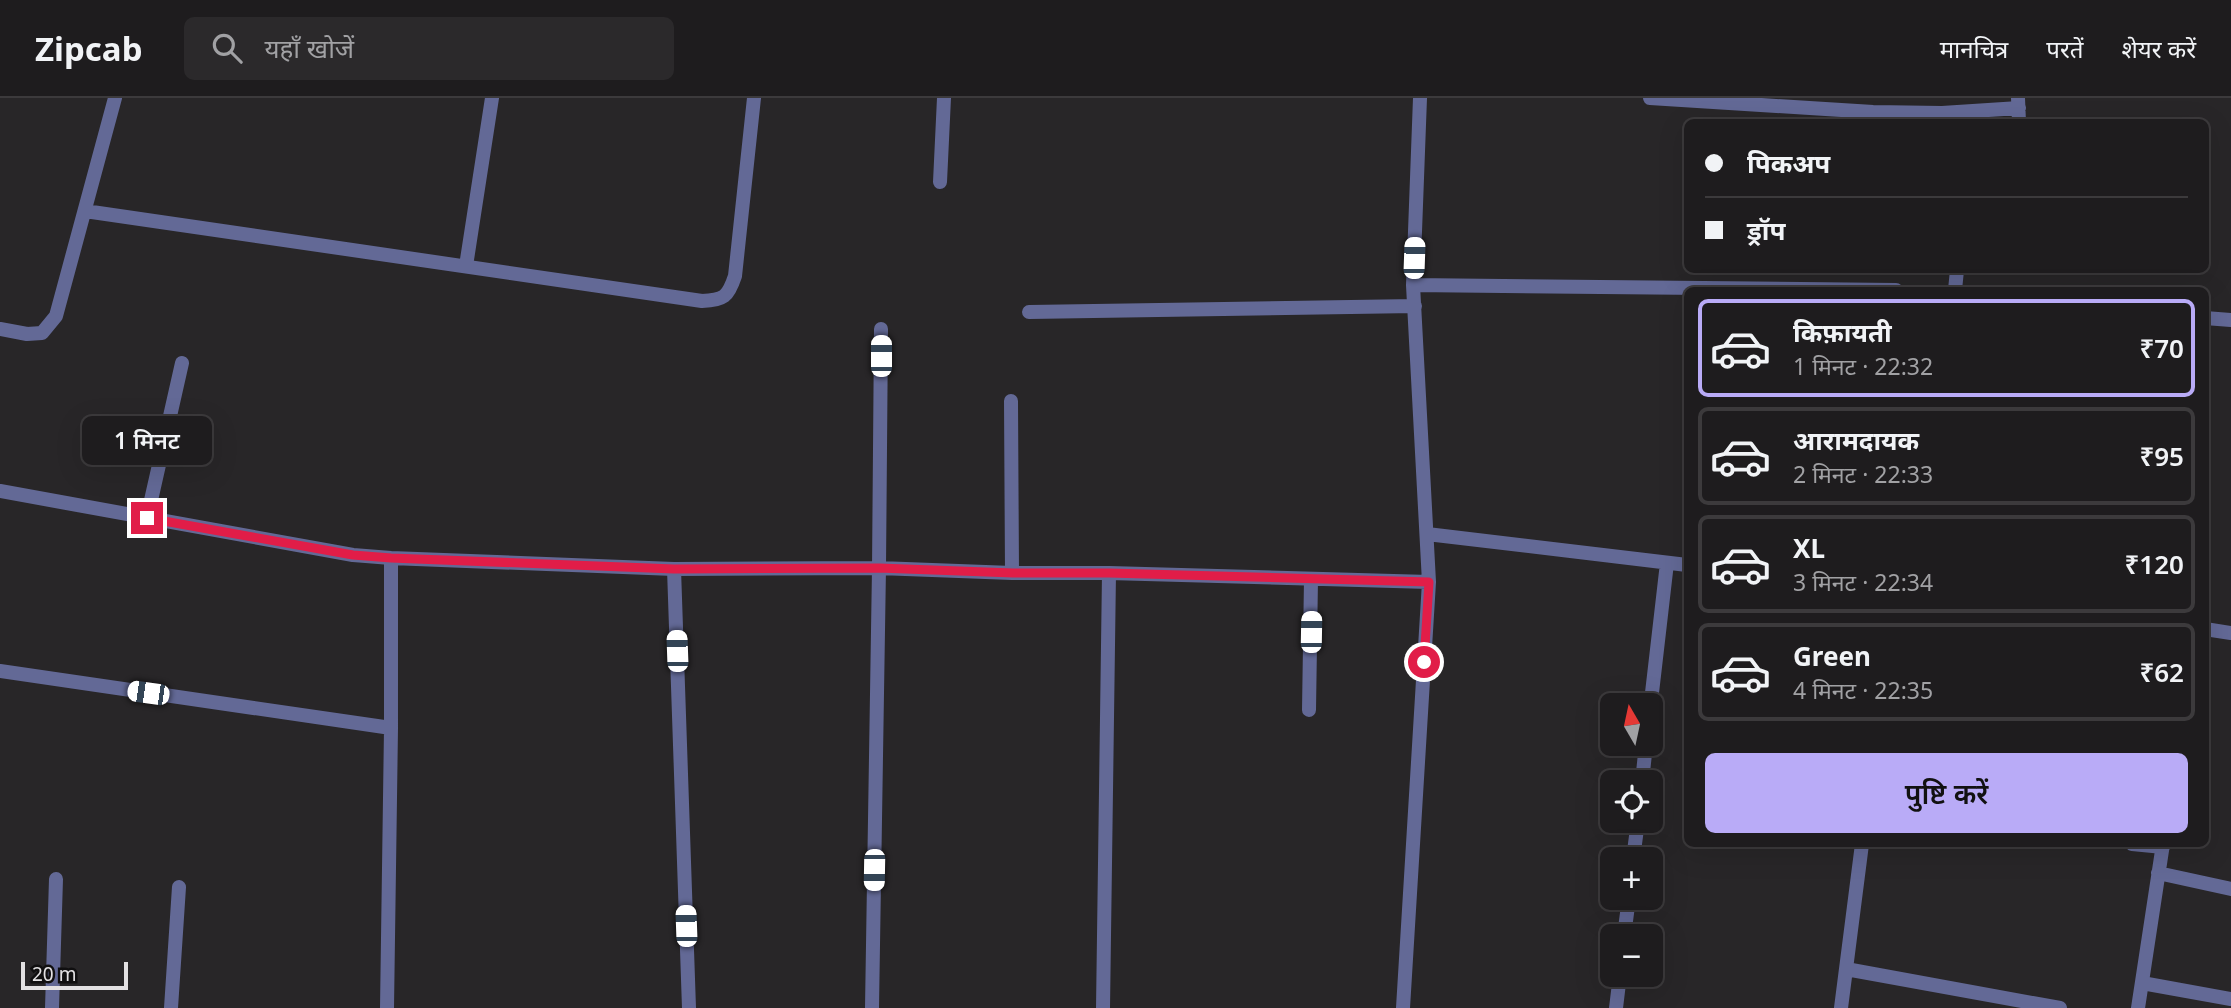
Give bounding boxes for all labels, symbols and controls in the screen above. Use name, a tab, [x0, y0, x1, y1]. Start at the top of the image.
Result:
search box	[184, 17, 674, 80]
text: Zipcab	[35, 26, 142, 71]
icon: search	[208, 29, 246, 67]
text: यहाँ खोजें	[264, 30, 354, 66]
text: मानचित्र	[1940, 32, 2008, 65]
text: परतें	[2046, 32, 2083, 65]
text: शेयर करें	[2121, 32, 2196, 65]
text: पिकअप	[1747, 145, 1830, 181]
text: ड्रॉप	[1747, 212, 1785, 248]
car	[1403, 237, 1426, 279]
text: किफ़ायती	[1793, 314, 1892, 350]
icon: car	[1709, 317, 1772, 380]
text: ₹70	[2139, 330, 2184, 366]
car	[871, 335, 892, 377]
text: 1 मिनट · 22:32	[1793, 350, 1933, 382]
callout: 1 मिनट	[82, 416, 212, 466]
text: आरामदायक	[1793, 422, 1919, 458]
text: 1 मिनट	[114, 424, 180, 456]
icon: car	[1709, 425, 1772, 488]
text: ₹95	[2139, 438, 2184, 474]
text: 2 मिनट · 22:33	[1793, 458, 1933, 490]
route end	[131, 502, 163, 534]
text: XL	[1793, 530, 1825, 566]
icon: car	[1709, 533, 1772, 596]
text: ₹120	[2125, 546, 2184, 582]
text: 3 मिनट · 22:34	[1793, 566, 1933, 598]
car	[1301, 611, 1322, 653]
car	[666, 630, 689, 672]
text: Green	[1793, 638, 1871, 674]
icon: car	[1709, 641, 1772, 704]
route start	[1408, 646, 1440, 678]
text: ₹62	[2139, 654, 2184, 690]
text: 4 मिनट · 22:35	[1793, 674, 1933, 706]
car	[126, 680, 171, 706]
north arrow	[1600, 693, 1662, 756]
map controls	[1600, 693, 1663, 987]
button: पुष्टि करें	[1705, 753, 2188, 833]
button: locate	[1600, 770, 1663, 833]
button: +	[1600, 847, 1663, 910]
car	[864, 849, 885, 891]
car	[675, 905, 698, 947]
button: −	[1600, 924, 1663, 987]
scale bar	[21, 959, 128, 991]
text: 20 m	[32, 961, 76, 987]

